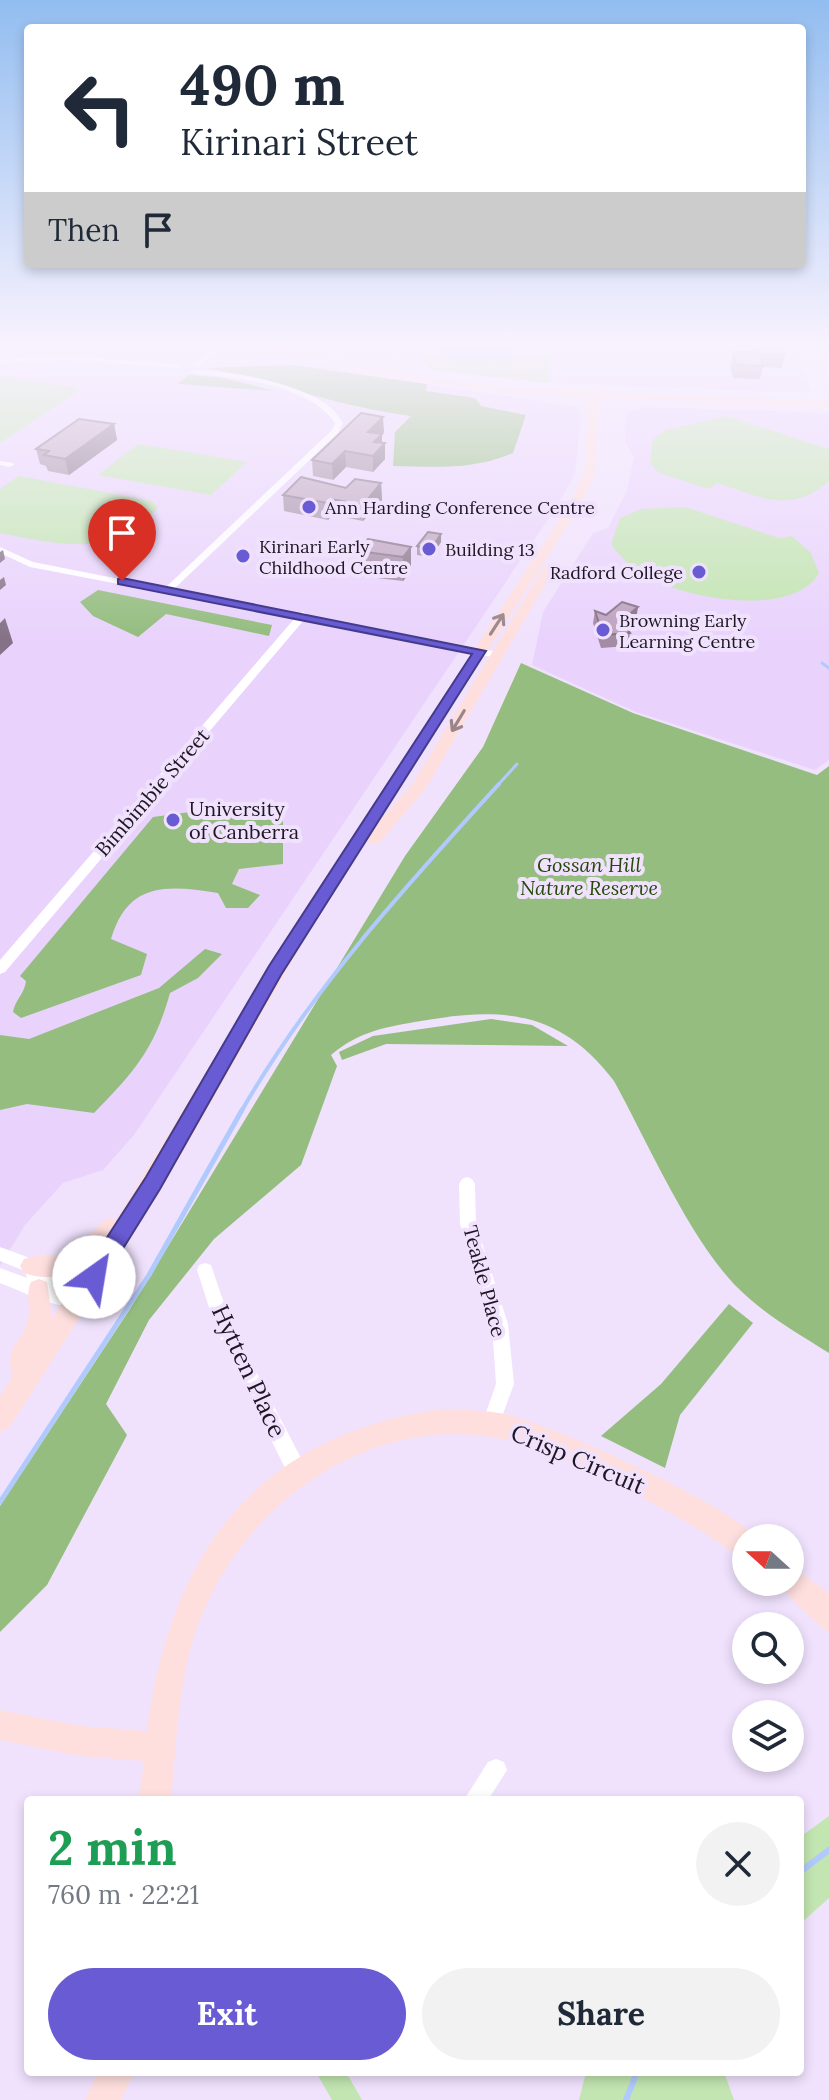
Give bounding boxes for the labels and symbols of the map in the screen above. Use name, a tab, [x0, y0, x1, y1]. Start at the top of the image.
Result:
place label: Ann Harding Conference Centre	[324, 496, 595, 519]
marker: Ann Harding Conference Centre	[300, 498, 318, 516]
pin	[88, 499, 156, 581]
place label: Kirinari Early Childhood Centre	[259, 535, 408, 579]
place label: Building 13	[445, 538, 535, 561]
marker: Building 13	[420, 540, 438, 558]
marker: Kirinari Early Childhood Centre	[234, 547, 252, 565]
place label: Radford College	[550, 561, 683, 584]
marker: Radford College	[690, 563, 708, 581]
place label: Browning Early Learning Centre	[619, 609, 756, 653]
one-way arrow	[490, 613, 506, 636]
marker: Browning Early Learning Centre	[594, 621, 612, 639]
one-way arrow	[449, 710, 465, 733]
street label: Bimbimbie Street	[90, 723, 214, 861]
place label: University of Canberra	[189, 796, 299, 844]
marker: University of Canberra	[164, 811, 182, 829]
park label: Gossan Hill Nature Reserve	[520, 852, 658, 900]
street label: Teakle Place	[458, 1223, 512, 1340]
position arrow	[52, 1235, 136, 1319]
street label: Hytten Place	[205, 1300, 293, 1442]
street label: Crisp Circuit	[506, 1417, 650, 1501]
north arrow	[732, 1524, 804, 1596]

